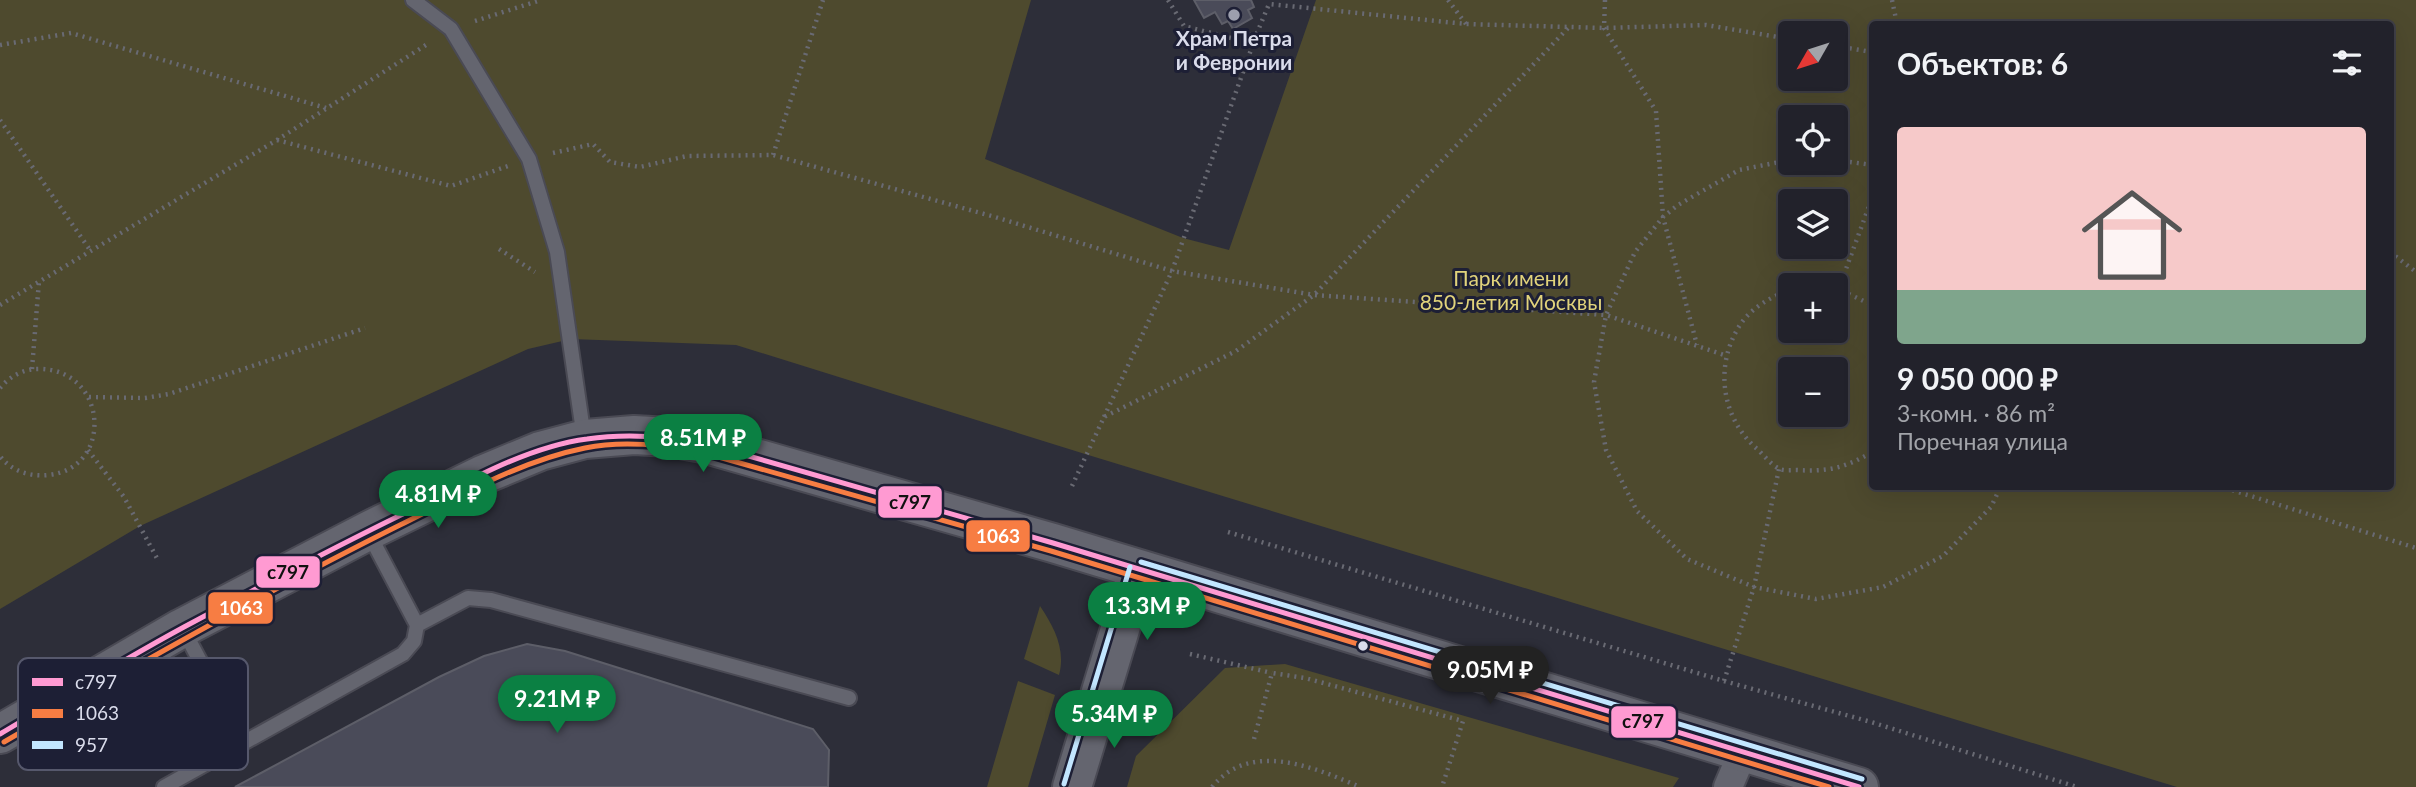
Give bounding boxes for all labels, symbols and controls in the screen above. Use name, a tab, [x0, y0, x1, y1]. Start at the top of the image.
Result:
marker: Храм Петра и Февронии	[1226, 7, 1242, 23]
north arrow	[1778, 21, 1848, 91]
map controls	[1778, 21, 1848, 427]
place label: Храм Петра и Февронии	[1176, 25, 1292, 74]
icon: filters	[2328, 44, 2366, 82]
text: Объектов: 6	[1897, 45, 2068, 81]
button: locate	[1778, 105, 1848, 175]
icon: home	[2069, 172, 2195, 298]
button: layers	[1778, 189, 1848, 259]
park label: Парк имени 850-летия Москвы	[1420, 265, 1602, 314]
button: +	[1778, 273, 1848, 343]
button: −	[1778, 357, 1848, 427]
text: 9 050 000 ₽	[1897, 360, 2058, 396]
text: 3-комн. · 86 m²	[1897, 399, 2055, 427]
pin: 8.51M ₽	[638, 414, 768, 474]
text: 8.51M ₽	[660, 423, 746, 451]
text: Поречная улица	[1897, 427, 2068, 455]
pin: 4.81M ₽	[373, 470, 503, 530]
text: 4.81M ₽	[395, 479, 481, 507]
line badge: с797	[877, 485, 943, 519]
text: с797	[889, 490, 931, 513]
line badge: 1063	[965, 519, 1031, 553]
text: 1063	[976, 524, 1020, 547]
line badge: с797	[255, 555, 321, 589]
text: с797	[267, 560, 309, 583]
pin: 13.3M ₽	[1082, 582, 1212, 642]
line badge: 1063	[207, 591, 274, 625]
text: 13.3M ₽	[1104, 591, 1190, 619]
text: 1063	[219, 596, 263, 619]
unlabelled marker	[1356, 639, 1370, 653]
pin: 9.05M ₽	[1425, 646, 1555, 706]
text: 9.05M ₽	[1447, 655, 1533, 683]
legend	[18, 658, 248, 770]
text: с797	[75, 670, 117, 693]
pin: 9.21M ₽	[492, 676, 622, 735]
text: 9.21M ₽	[514, 684, 600, 712]
pin: 5.34M ₽	[1049, 690, 1179, 750]
text: 5.34M ₽	[1071, 699, 1157, 727]
text: 1063	[75, 701, 119, 724]
line badge: с797	[1610, 705, 1677, 739]
text: с797	[1622, 709, 1664, 732]
text: 957	[75, 733, 108, 756]

